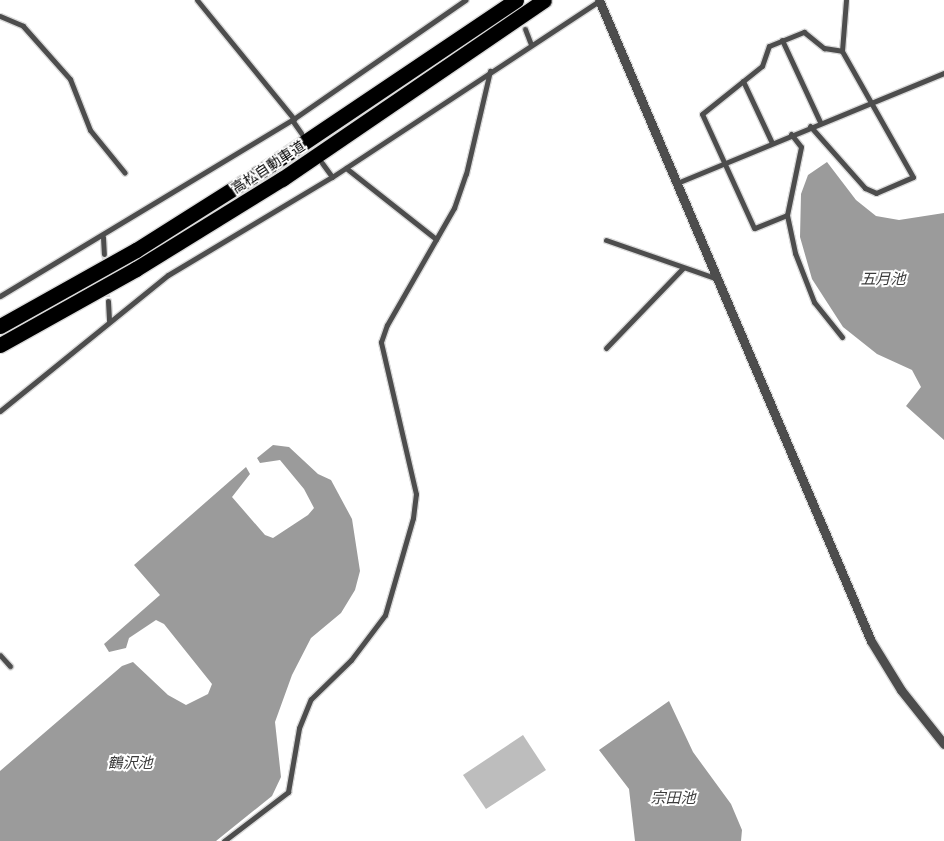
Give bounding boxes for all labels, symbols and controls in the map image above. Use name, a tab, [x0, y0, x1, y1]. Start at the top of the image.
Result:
street label: 高松自動車道	[228, 137, 308, 197]
water label: 五月池	[861, 270, 905, 288]
water label: 鶴沢池	[108, 754, 152, 772]
water label: 宗田池	[651, 789, 695, 807]

